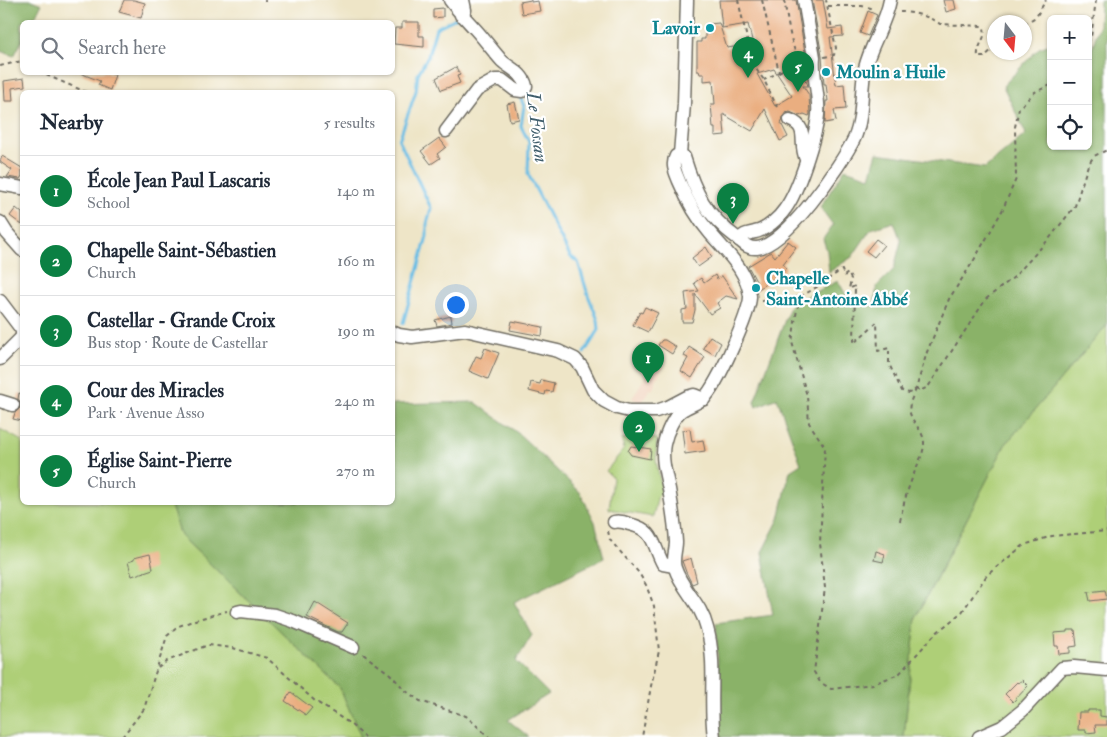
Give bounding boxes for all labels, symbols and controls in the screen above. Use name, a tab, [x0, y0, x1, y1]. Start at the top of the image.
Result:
north arrow	[987, 15, 1032, 60]
map controls	[1047, 15, 1092, 150]
button: +	[1047, 15, 1092, 60]
place label: Lavoir	[652, 17, 700, 40]
search box	[20, 20, 395, 75]
marker: Lavoir	[704, 22, 716, 34]
icon: search	[38, 34, 66, 62]
text: Search here	[78, 36, 166, 60]
pin: 4	[732, 37, 764, 78]
pin: 5	[782, 51, 814, 92]
button: −	[1047, 60, 1092, 105]
place label: Moulin a Huile	[835, 61, 946, 84]
marker: Moulin a Huile	[820, 66, 832, 78]
water label: Le Fossan	[521, 89, 553, 164]
button: locate	[1047, 105, 1092, 150]
text: Nearby	[40, 109, 103, 136]
text: 5 results	[324, 113, 375, 133]
text: École Jean Paul Lascaris	[87, 169, 270, 193]
text: 1	[53, 181, 59, 201]
text: 140 m	[337, 181, 375, 201]
pin: 3	[717, 183, 749, 224]
text: School	[87, 193, 130, 213]
text: Chapelle Saint-Sébastien	[87, 239, 276, 263]
text: 2	[52, 251, 60, 271]
text: 160 m	[337, 251, 375, 271]
text: Church	[87, 263, 136, 283]
place label: Chapelle Saint-Antoine Abbé	[766, 267, 908, 311]
marker: Chapelle Saint-Antoine Abbé	[750, 282, 762, 294]
your location	[443, 292, 469, 318]
text: Castellar - Grande Croix	[87, 309, 275, 333]
text: 3	[53, 321, 59, 341]
text: 190 m	[337, 321, 375, 341]
text: Bus stop · Route de Castellar	[87, 333, 268, 353]
pin: 1	[632, 342, 664, 383]
text: Cour des Miracles	[87, 379, 224, 403]
text: 4	[52, 391, 60, 411]
text: 240 m	[334, 391, 375, 411]
text: Park · Avenue Asso	[87, 403, 205, 423]
pin: 2	[623, 411, 655, 452]
text: Église Saint-Pierre	[87, 449, 232, 473]
text: 5	[52, 461, 60, 481]
text: 270 m	[336, 461, 375, 481]
text: Church	[87, 473, 136, 493]

